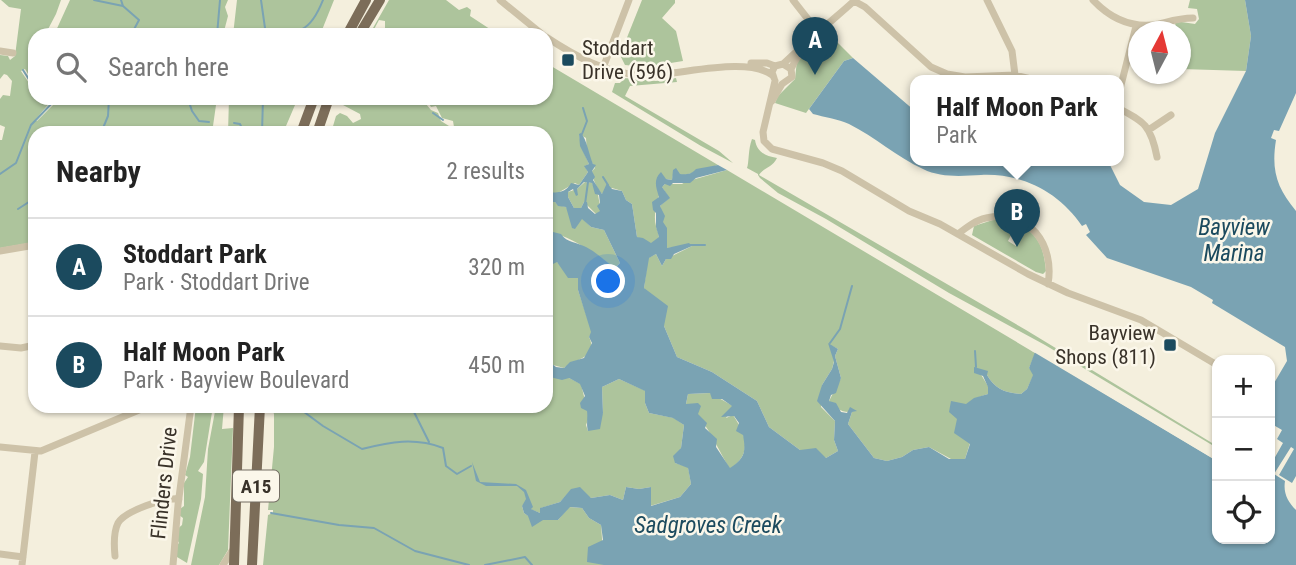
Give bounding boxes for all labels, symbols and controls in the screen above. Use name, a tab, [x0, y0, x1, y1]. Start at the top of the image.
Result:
pin: A	[792, 17, 838, 75]
north arrow	[1128, 21, 1191, 84]
search box	[28, 28, 553, 105]
place label: Stoddart Drive (596)	[582, 36, 673, 84]
icon: search	[52, 48, 90, 86]
text: Search here	[108, 52, 229, 82]
marker: Stoddart Drive (596)	[560, 52, 576, 68]
popup	[910, 75, 1124, 166]
text: Half Moon Park	[936, 92, 1098, 122]
text: Park	[936, 122, 977, 149]
text: Nearby	[56, 154, 141, 189]
text: 2 results	[447, 158, 525, 185]
pin: B	[994, 189, 1040, 247]
water label: Bayview Marina	[1198, 214, 1270, 267]
text: Stoddart Park	[123, 239, 267, 269]
text: A	[72, 254, 86, 281]
text: 320 m	[468, 254, 525, 281]
your location	[591, 264, 625, 298]
text: Park · Stoddart Drive	[123, 269, 310, 296]
place label: Bayview Shops (811)	[1055, 321, 1156, 369]
text: Half Moon Park	[123, 337, 285, 367]
marker: Bayview Shops (811)	[1162, 337, 1178, 353]
text: B	[73, 352, 85, 379]
text: 450 m	[468, 352, 525, 379]
map controls	[1212, 355, 1275, 544]
button: +	[1212, 355, 1275, 418]
text: Park · Bayview Boulevard	[123, 367, 349, 394]
button: −	[1212, 418, 1275, 481]
street label: Flinders Drive	[146, 425, 182, 540]
road number: A15	[233, 471, 279, 502]
button: locate	[1212, 481, 1275, 544]
water label: Sadgroves Creek	[634, 512, 783, 539]

